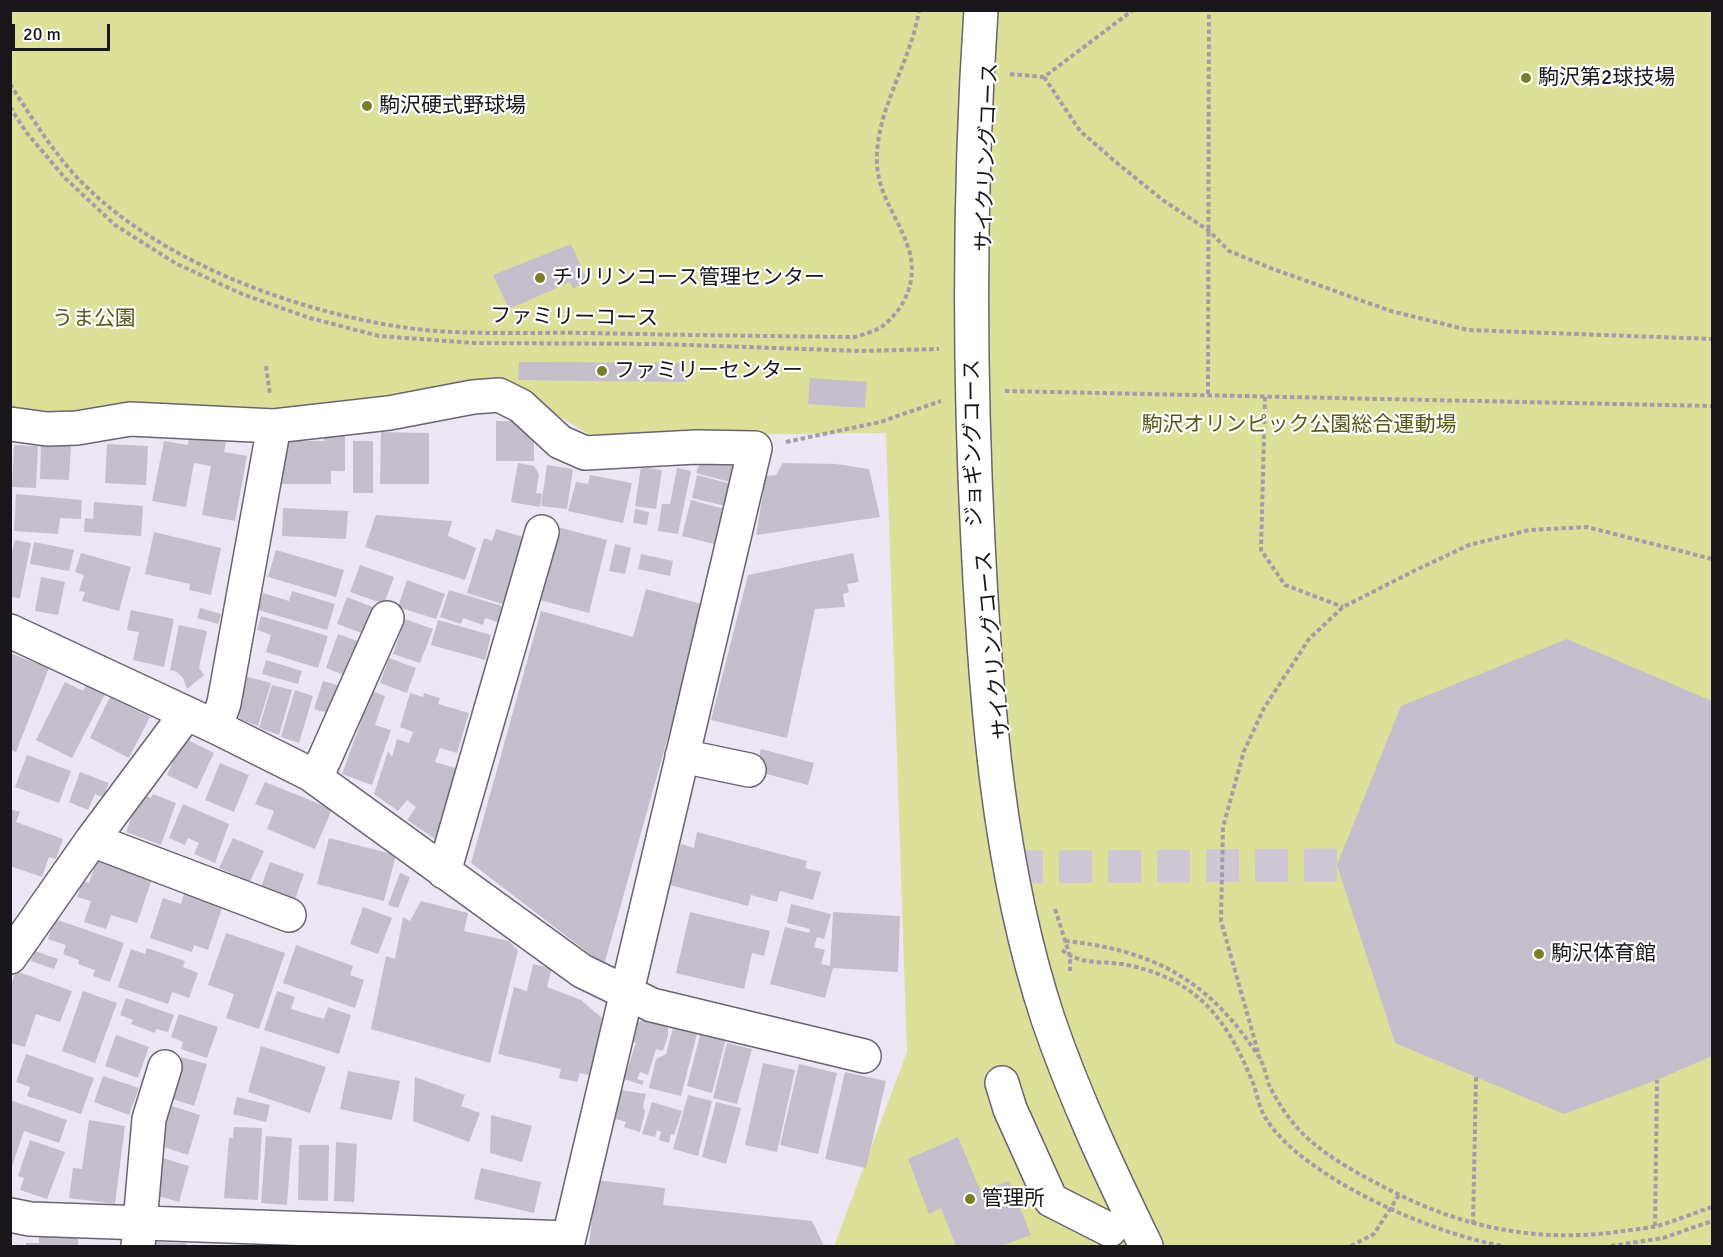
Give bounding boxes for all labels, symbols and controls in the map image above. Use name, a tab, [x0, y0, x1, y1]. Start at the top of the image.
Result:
scale bar	[15, 12, 112, 50]
text: 20 m	[23, 23, 61, 45]
street label: サイクリングコース	[972, 62, 1004, 252]
place label: 駒沢第2球技場	[1538, 65, 1675, 91]
marker: 駒沢第2球技場	[1519, 71, 1533, 85]
place label: 駒沢硬式野球場	[379, 93, 526, 119]
marker: 駒沢硬式野球場	[360, 99, 374, 113]
place label: チリリンコース管理センター	[552, 265, 825, 291]
marker: チリリンコース管理センター	[533, 271, 547, 285]
street label: ファミリーコース	[490, 304, 658, 332]
park label: うま公園	[52, 306, 136, 332]
place label: ファミリーセンター	[614, 358, 803, 384]
street label: ジョギングコース	[960, 359, 988, 527]
marker: ファミリーセンター	[595, 364, 609, 378]
park label: 駒沢オリンピック公園総合運動場	[1142, 412, 1456, 438]
street label: サイクリングコース	[972, 550, 1016, 740]
place label: 駒沢体育館	[1551, 941, 1656, 967]
marker: 駒沢体育館	[1532, 947, 1546, 961]
place label: 管理所	[982, 1186, 1045, 1212]
marker: 管理所	[963, 1192, 977, 1206]

